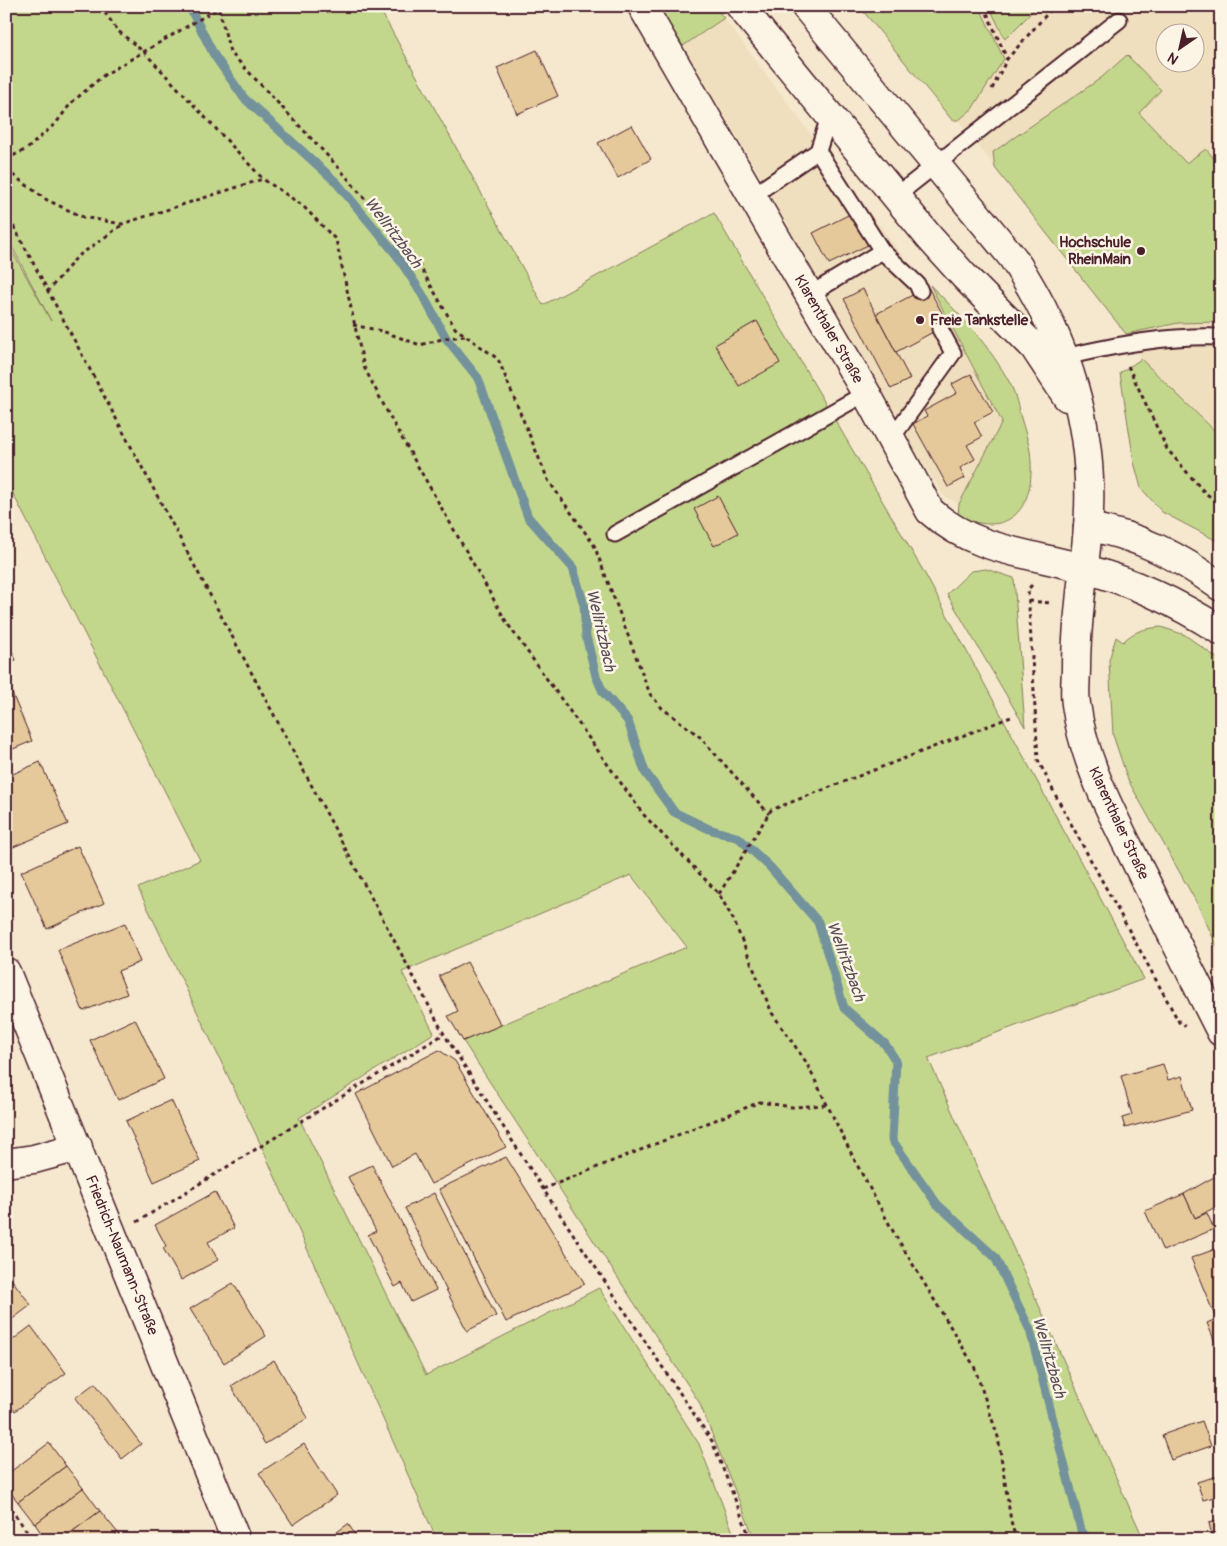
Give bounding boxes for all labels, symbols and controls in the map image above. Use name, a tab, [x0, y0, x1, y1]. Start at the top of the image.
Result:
north arrow	[1154, 22, 1204, 72]
text: N	[1164, 49, 1182, 68]
water label: Wellritzbach	[360, 193, 427, 273]
place label: Hochschule RheinMain	[1059, 233, 1132, 269]
marker: Hochschule RheinMain	[1135, 245, 1147, 257]
street label: Klarenthaler Straße	[790, 271, 868, 388]
place label: Freie Tankstelle	[930, 311, 1029, 330]
marker: Freie Tankstelle	[914, 314, 926, 326]
water label: Wellritzbach	[582, 587, 620, 675]
street label: Klarenthaler Straße	[1084, 764, 1153, 883]
water label: Wellritzbach	[822, 919, 870, 1005]
street label: Friedrich-Naumann-Straße	[81, 1172, 163, 1338]
water label: Wellritzbach	[1028, 1314, 1071, 1402]

